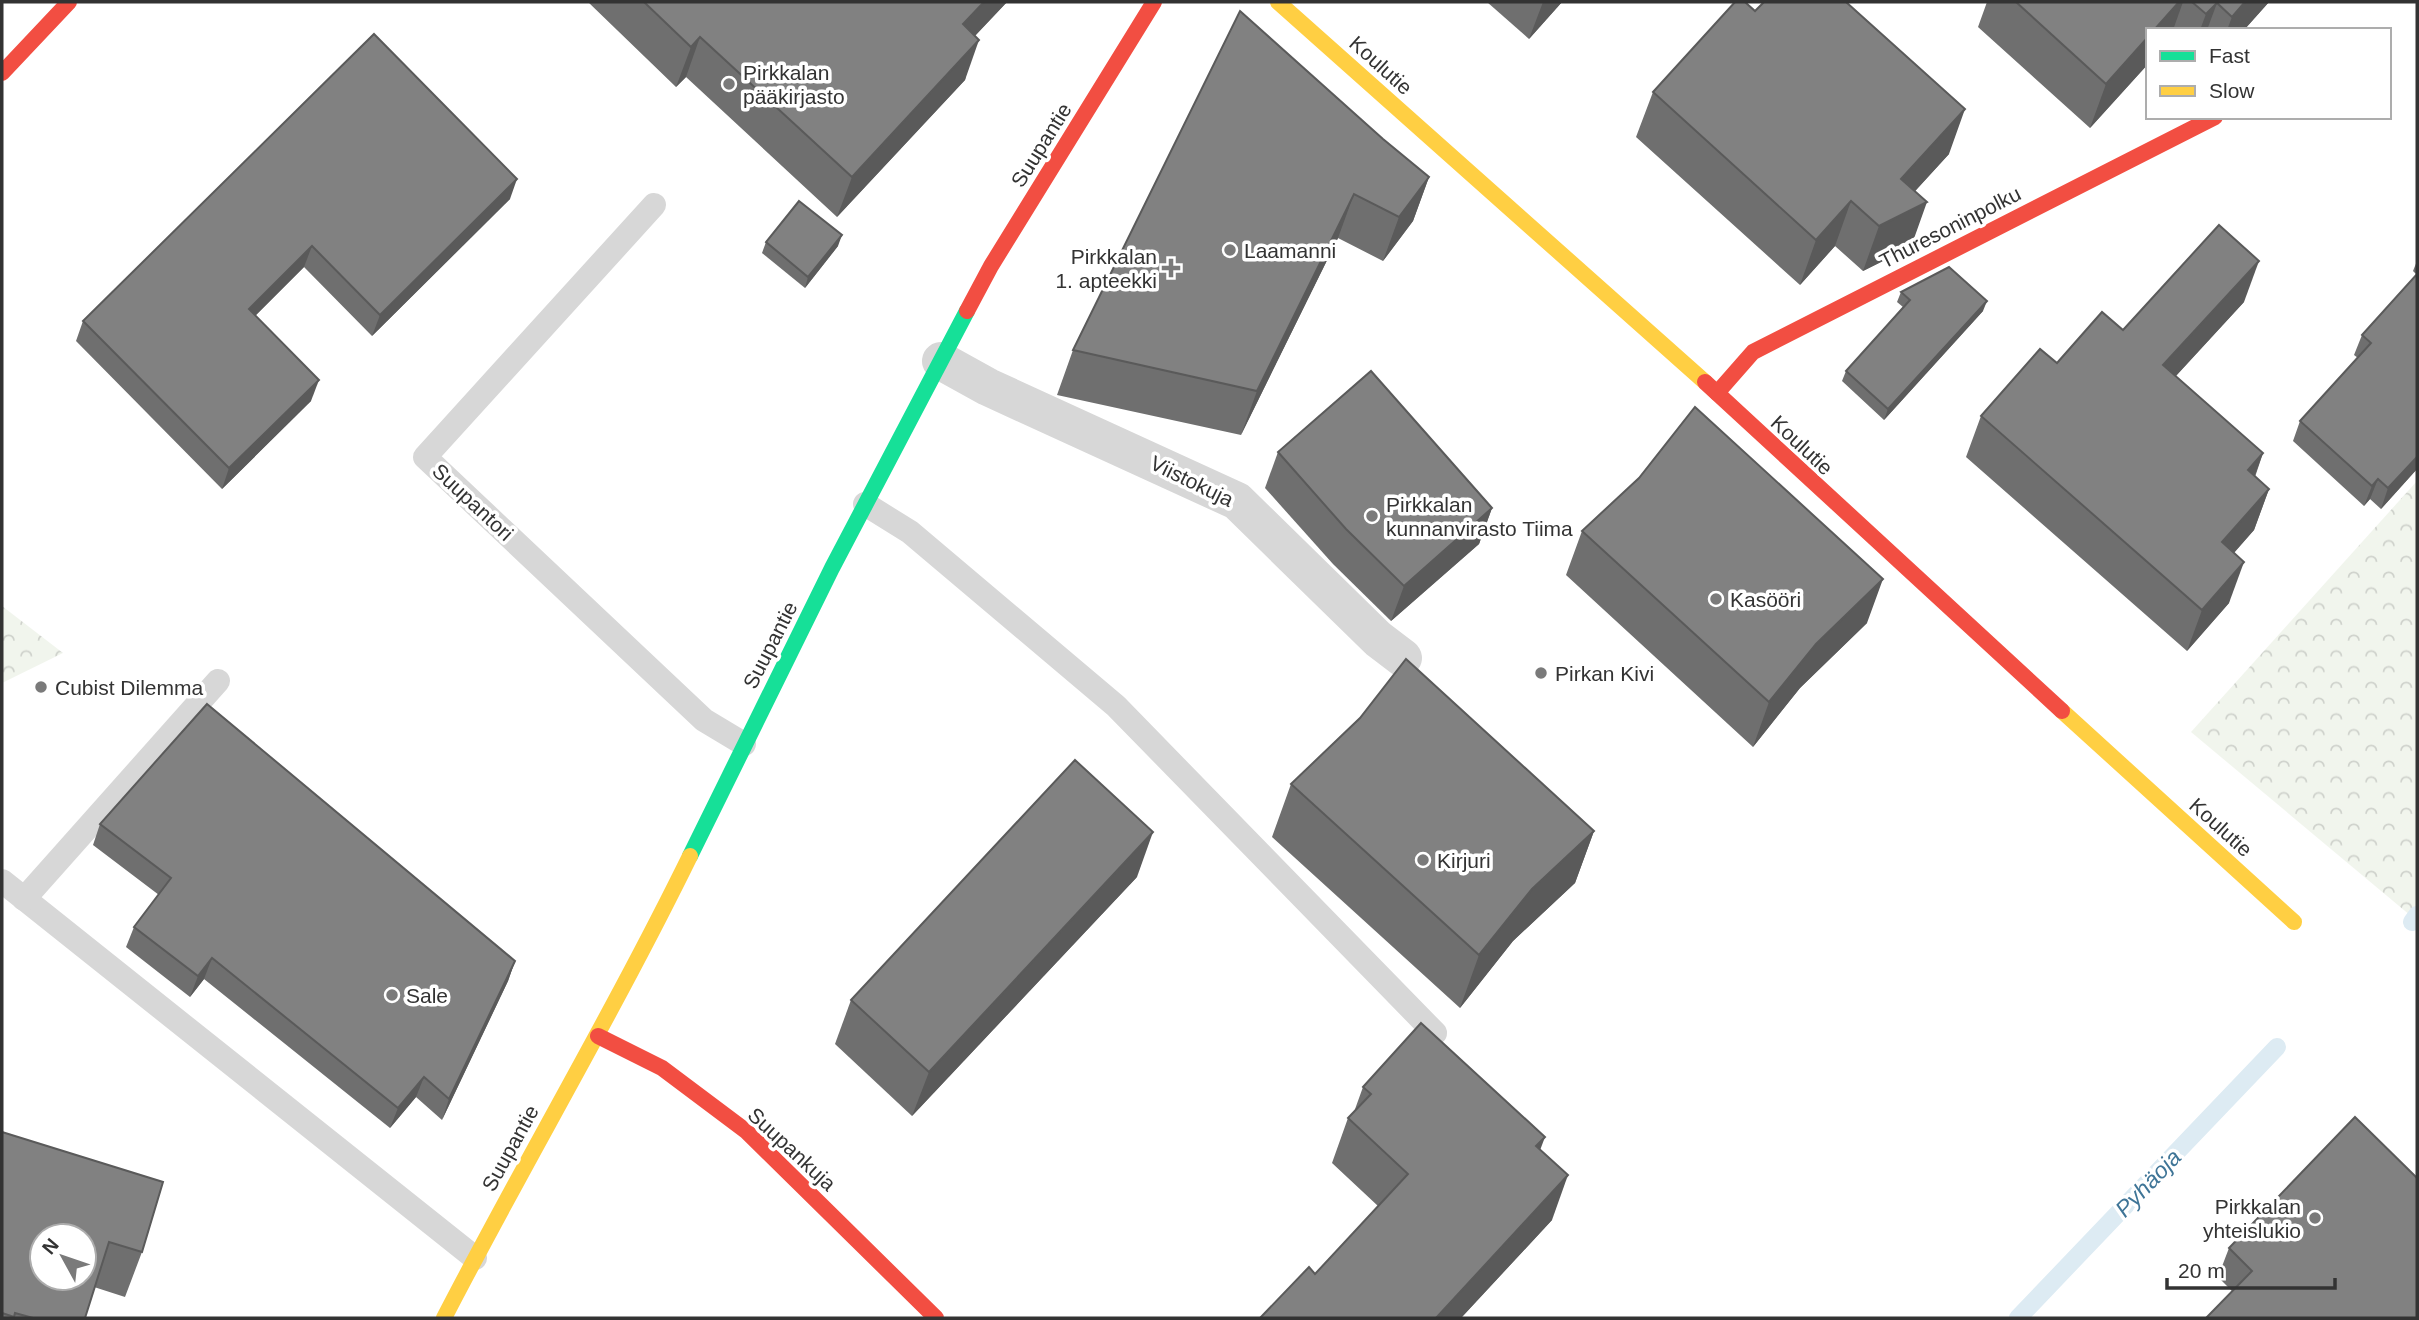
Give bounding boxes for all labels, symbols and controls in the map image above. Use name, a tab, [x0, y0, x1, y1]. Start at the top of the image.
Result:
legend	[2146, 28, 2391, 119]
street label: Koulutie	[1345, 31, 1417, 99]
text: Fast	[2209, 44, 2250, 67]
place label: Pirkkalan pääkirjasto	[743, 61, 845, 108]
marker: Pirkkalan pääkirjasto	[721, 76, 737, 92]
text: Slow	[2209, 79, 2255, 102]
street label: Suupantie	[1006, 99, 1076, 191]
street label: Thuresoninpolku	[1876, 182, 2024, 272]
place label: Laamanni	[1244, 239, 1336, 262]
marker: Laamanni	[1222, 242, 1238, 258]
place label: Pirkkalan 1. apteekki	[1055, 245, 1157, 292]
marker: Pirkkalan 1. apteekki	[1163, 260, 1179, 276]
street label: Koulutie	[1766, 411, 1838, 479]
street label: Viistokuja	[1147, 451, 1238, 511]
street label: Suupantori	[428, 459, 518, 545]
place label: Pirkkalan kunnanvirasto Tiima	[1386, 493, 1573, 540]
marker: Pirkkalan kunnanvirasto Tiima	[1364, 508, 1380, 524]
place label: Kasööri	[1730, 588, 1801, 611]
marker: Kasööri	[1708, 591, 1724, 607]
street label: Suupantie	[738, 598, 802, 692]
place label: Pirkan Kivi	[1555, 662, 1654, 685]
marker: Pirkan Kivi	[1533, 665, 1549, 681]
place label: Cubist Dilemma	[55, 676, 204, 699]
marker: Cubist Dilemma	[33, 679, 49, 695]
street label: Koulutie	[2185, 793, 2257, 861]
place label: Kirjuri	[1437, 849, 1491, 872]
marker: Kirjuri	[1415, 852, 1431, 868]
place label: Sale	[406, 984, 448, 1007]
marker: Sale	[384, 987, 400, 1003]
street label: Suupantie	[477, 1101, 543, 1195]
street label: Suupankuja	[744, 1103, 841, 1195]
water label: Pyhäoja	[2110, 1144, 2186, 1222]
place label: Pirkkalan yhteislukio	[2203, 1195, 2301, 1242]
marker: Pirkkalan yhteislukio	[2307, 1210, 2323, 1226]
north arrow	[28, 1222, 98, 1292]
text: N	[38, 1234, 63, 1258]
scale bar	[2167, 1246, 2335, 1290]
text: 20 m	[2178, 1259, 2225, 1282]

